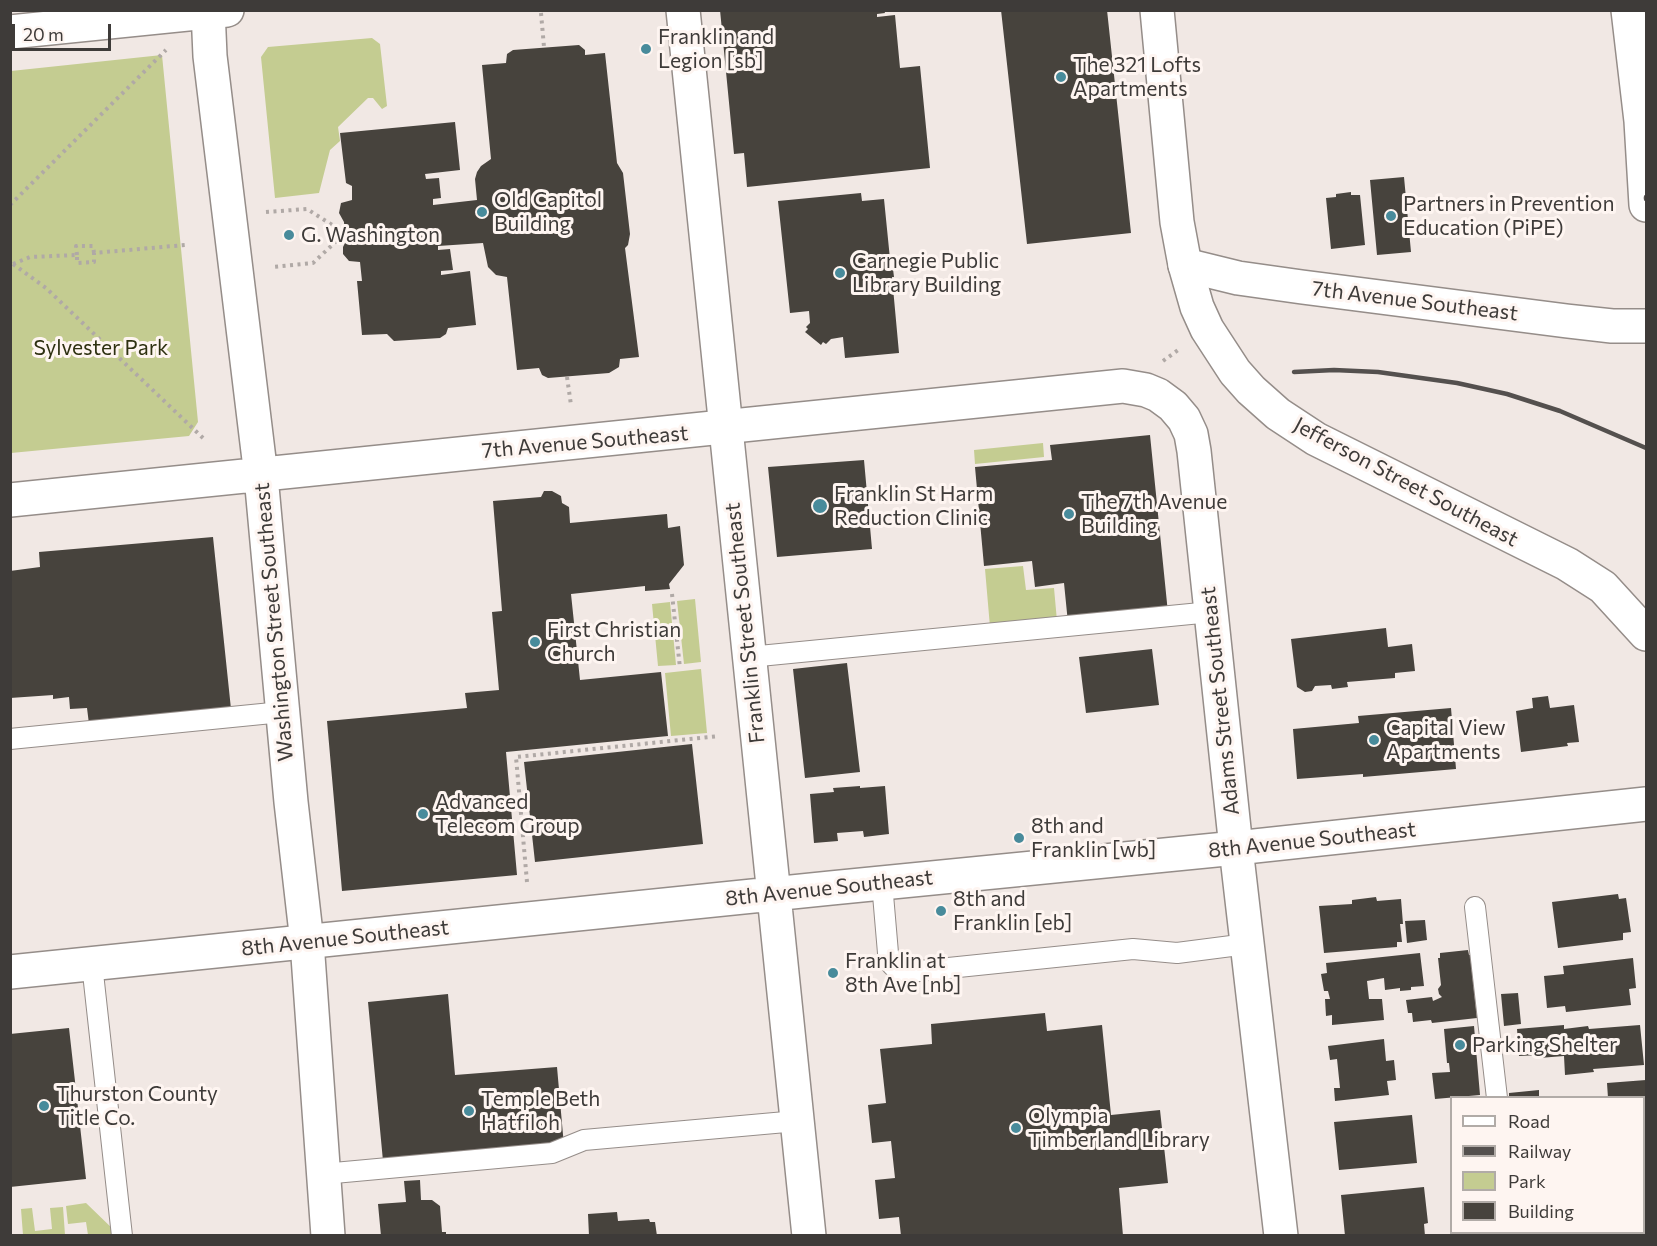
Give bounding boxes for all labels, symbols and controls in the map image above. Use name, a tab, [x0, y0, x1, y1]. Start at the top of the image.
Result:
scale bar	[15, 12, 114, 50]
text: 20 m	[23, 23, 64, 45]
place label: Franklin and Legion [sb]	[658, 24, 774, 74]
marker: Franklin and Legion [sb]	[639, 42, 653, 56]
place label: The 321 Lofts Apartments	[1073, 52, 1201, 102]
marker: The 321 Lofts Apartments	[1054, 70, 1068, 84]
place label: Old Capitol Building	[494, 187, 602, 237]
place label: Partners in Prevention Education (PiPE)	[1403, 191, 1614, 241]
marker: Old Capitol Building	[475, 205, 489, 219]
marker: Partners in Prevention Education (PiPE)	[1384, 209, 1398, 223]
place label: G. Washington	[301, 222, 440, 248]
marker: G. Washington	[282, 228, 296, 242]
place label: Carnegie Public Library Building	[852, 248, 1001, 298]
marker: Carnegie Public Library Building	[833, 266, 847, 280]
street label: 7th Avenue Southeast	[1311, 276, 1519, 326]
park label: Sylvester Park	[34, 335, 168, 361]
street label: Jefferson Street Southeast	[1289, 412, 1523, 552]
street label: 7th Avenue Southeast	[481, 420, 689, 464]
place label: Franklin St Harm Reduction Clinic	[834, 481, 993, 531]
street label: Washington Street Southeast	[249, 482, 299, 762]
place label: The 7th Avenue Building	[1081, 489, 1227, 539]
marker: Franklin St Harm Reduction Clinic	[811, 497, 829, 515]
street label: Franklin Street Southeast	[720, 501, 770, 745]
marker: The 7th Avenue Building	[1062, 507, 1076, 521]
street label: Adams Street Southeast	[1195, 585, 1245, 817]
place label: First Christian Church	[547, 617, 681, 667]
marker: First Christian Church	[528, 635, 542, 649]
place label: Capital View Apartments	[1386, 715, 1506, 765]
marker: Capital View Apartments	[1367, 733, 1381, 747]
place label: Advanced Telecom Group	[435, 789, 580, 839]
marker: Advanced Telecom Group	[416, 807, 430, 821]
place label: 8th and Franklin [wb]	[1031, 813, 1156, 863]
street label: 8th Avenue Southeast	[1207, 817, 1417, 863]
marker: 8th and Franklin [wb]	[1012, 831, 1026, 845]
street label: 8th Avenue Southeast	[724, 865, 934, 911]
place label: 8th and Franklin [eb]	[953, 886, 1072, 936]
marker: 8th and Franklin [eb]	[934, 904, 948, 918]
street label: 8th Avenue Southeast	[240, 915, 450, 961]
place label: Franklin at 8th Ave [nb]	[845, 948, 961, 998]
marker: Franklin at 8th Ave [nb]	[826, 966, 840, 980]
place label: Parking Shelter	[1472, 1032, 1617, 1058]
marker: Parking Shelter	[1453, 1038, 1467, 1052]
place label: Thurston County Title Co.	[56, 1081, 218, 1131]
place label: Temple Beth Hatfiloh	[481, 1086, 600, 1136]
legend	[1450, 1096, 1645, 1234]
marker: Thurston County Title Co.	[37, 1099, 51, 1113]
place label: Olympia Timberland Library	[1028, 1103, 1210, 1153]
marker: Temple Beth Hatfiloh	[462, 1104, 476, 1118]
text: Road	[1508, 1110, 1550, 1132]
marker: Olympia Timberland Library	[1009, 1121, 1023, 1135]
text: Railway	[1508, 1140, 1571, 1162]
text: Park	[1508, 1170, 1546, 1192]
text: Building	[1508, 1200, 1574, 1222]

